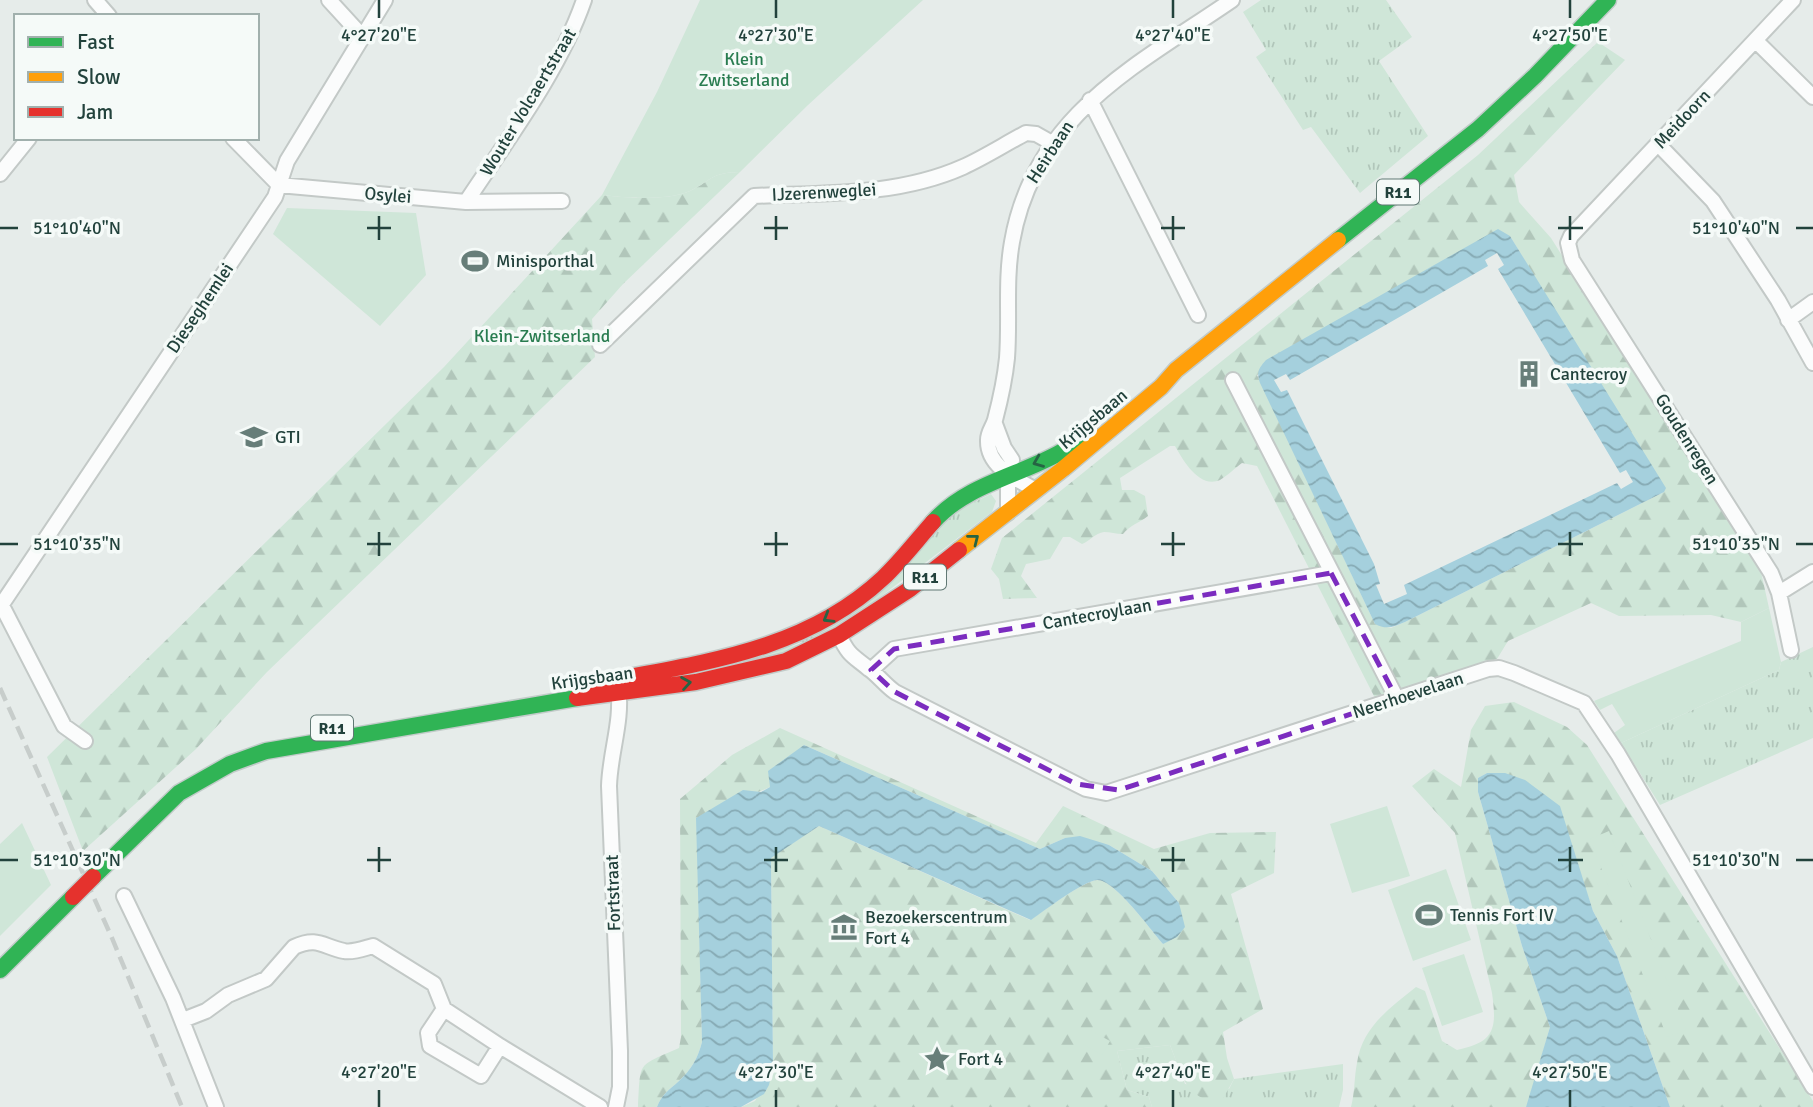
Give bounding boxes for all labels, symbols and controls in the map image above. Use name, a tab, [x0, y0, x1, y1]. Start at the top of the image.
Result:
legend	[14, 14, 259, 140]
text: 4°27'20"E	[341, 24, 417, 46]
street label: Wouter Volcaertstraat	[475, 24, 581, 180]
text: 4°27'30"E	[738, 24, 814, 46]
text: 4°27'40"E	[1135, 24, 1211, 46]
text: 4°27'50"E	[1532, 24, 1608, 46]
text: Fast	[77, 29, 114, 55]
park label: Klein Zwitserland	[698, 48, 790, 91]
text: Slow	[77, 64, 121, 90]
street label: Meidoorn	[1649, 85, 1715, 153]
text: Jam	[77, 99, 113, 125]
street label: Heirbaan	[1022, 117, 1078, 187]
street label: IJzerenweglei	[771, 178, 877, 206]
road number: R11	[1377, 180, 1419, 204]
street label: Osylei	[364, 182, 412, 208]
text: 51°10'40"N	[33, 217, 121, 239]
text: 51°10'40"N	[1692, 217, 1780, 239]
sports icon: Minisporthal	[460, 246, 490, 276]
place label: Minisporthal	[496, 250, 594, 272]
street label: Dieseghemlei	[162, 259, 238, 357]
park label: Klein-Zwitserland	[474, 325, 610, 347]
building icon: Cantecroy	[1514, 359, 1544, 389]
place label: Cantecroy	[1550, 363, 1628, 385]
street label: Krijgsbaan	[1054, 384, 1132, 454]
street label: Goudenregen	[1650, 390, 1724, 488]
school or university icon: GTI	[239, 422, 269, 452]
place label: GTI	[275, 426, 301, 448]
one-way arrow	[1032, 454, 1044, 468]
text: 51°10'35"N	[33, 533, 121, 555]
text: 51°10'35"N	[1692, 533, 1780, 555]
one-way arrow	[967, 535, 979, 548]
road number: R11	[904, 564, 946, 590]
street label: Cantecroylaan	[1041, 594, 1153, 634]
one-way arrow	[822, 610, 835, 623]
street label: Krijgsbaan	[550, 661, 634, 695]
street label: Neerhoevelaan	[1350, 667, 1466, 723]
one-way arrow	[681, 676, 692, 691]
road number: R11	[311, 716, 353, 740]
text: 51°10'30"N	[33, 849, 121, 871]
text: 51°10'30"N	[1692, 849, 1780, 871]
street label: Fortstraat	[601, 854, 625, 932]
sports icon: Tennis Fort IV	[1414, 900, 1444, 930]
place label: Tennis Fort IV	[1450, 904, 1554, 926]
place label: Bezoekerscentrum Fort 4	[865, 906, 1008, 949]
museum icon: Bezoekerscentrum Fort 4	[829, 912, 859, 942]
place icon: Fort 4	[922, 1044, 952, 1074]
place label: Fort 4	[958, 1048, 1003, 1070]
text: 4°27'20"E	[341, 1061, 417, 1083]
text: 4°27'30"E	[738, 1061, 814, 1083]
text: 4°27'40"E	[1135, 1061, 1211, 1083]
text: 4°27'50"E	[1532, 1061, 1608, 1083]

